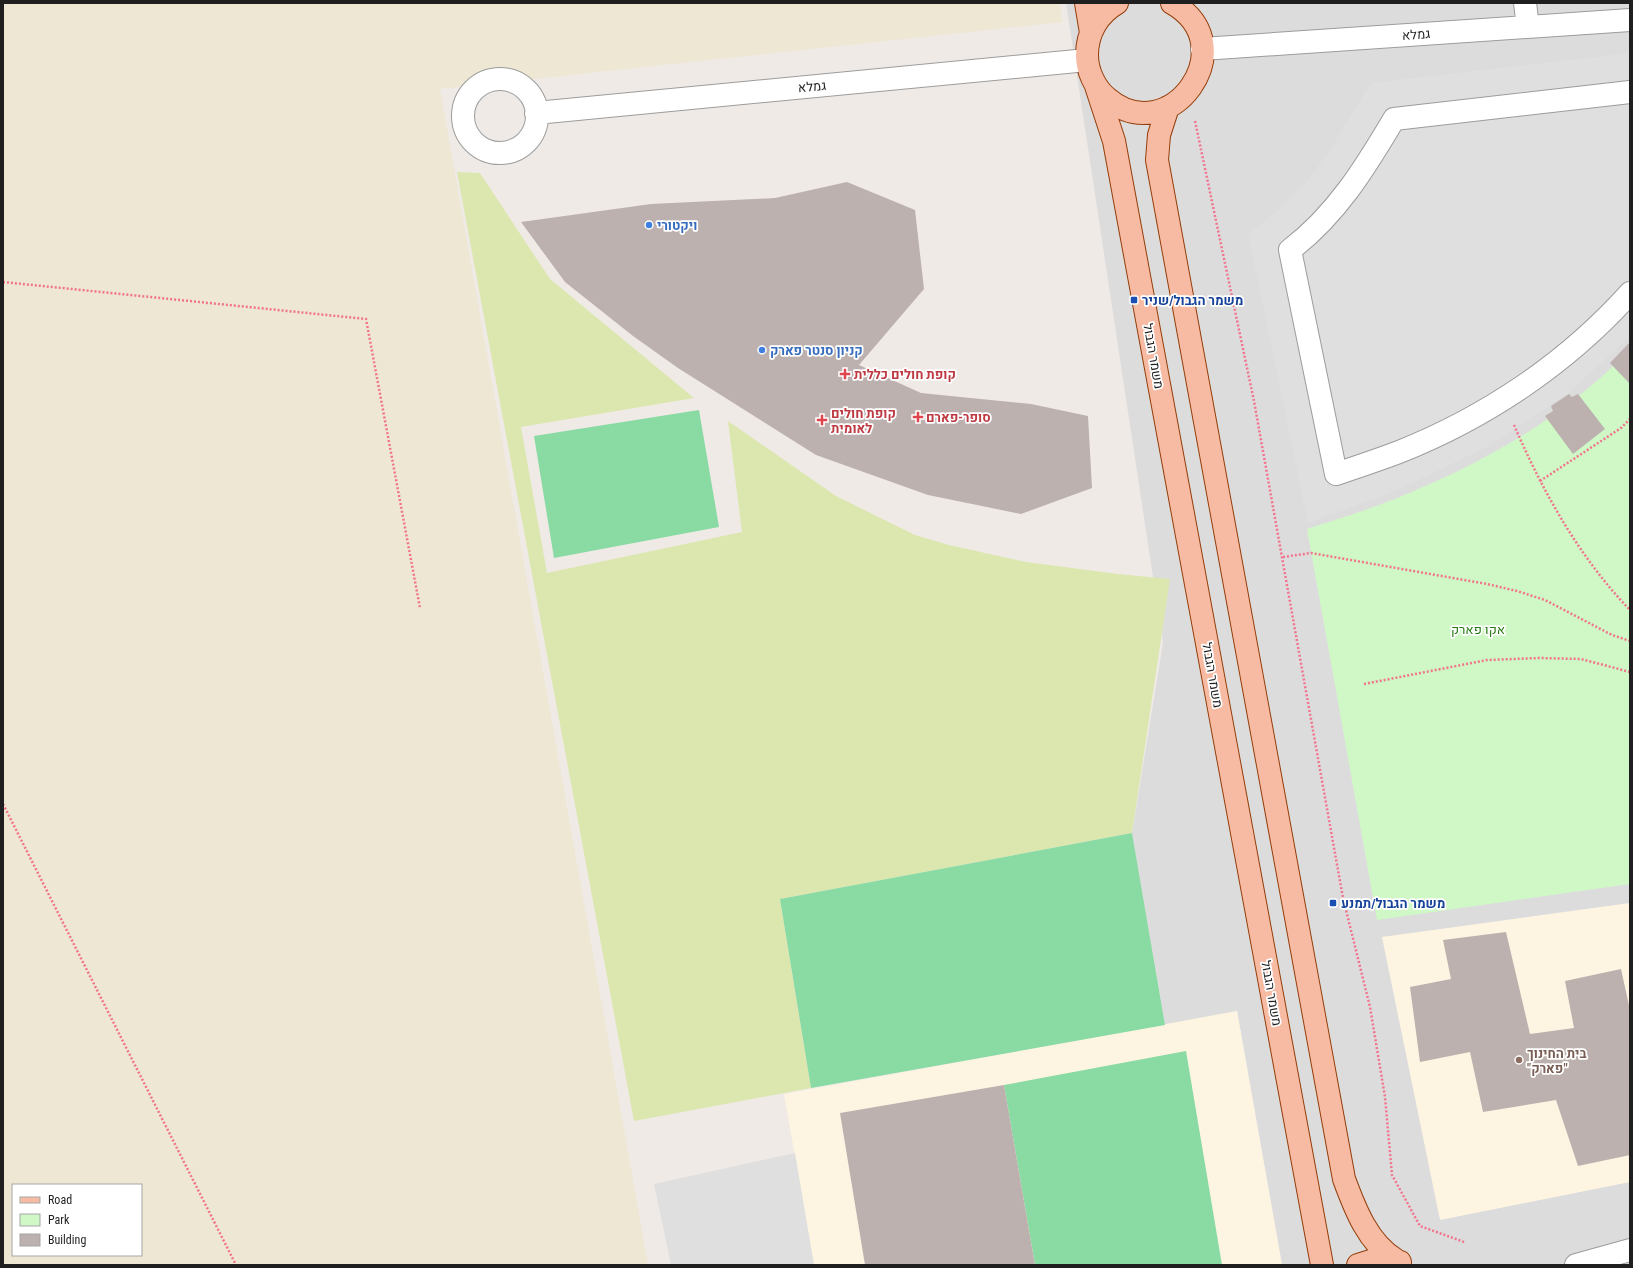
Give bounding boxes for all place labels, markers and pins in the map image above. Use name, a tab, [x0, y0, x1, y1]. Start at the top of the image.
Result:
place label: ויקטורי	[657, 218, 697, 233]
marker: ויקטורי	[644, 220, 654, 230]
place label: משמר הגבול/שניר	[1142, 293, 1243, 308]
marker: משמר הגבול/שניר	[1129, 295, 1139, 305]
place label: קניון סנטר פארק	[770, 343, 863, 358]
marker: קניון סנטר פארק	[757, 345, 767, 355]
place label: קופת חולים כללית	[854, 367, 956, 382]
marker: קופת חולים כללית	[839, 368, 851, 380]
place label: קופת חולים לאומית	[831, 406, 896, 436]
place label: סופר-פארם	[926, 410, 991, 425]
marker: סופר-פארם	[913, 412, 923, 422]
marker: קופת חולים לאומית	[816, 414, 828, 426]
place label: משמר הגבול/תמנע	[1341, 896, 1445, 911]
marker: משמר הגבול/תמנע	[1328, 898, 1338, 908]
place label: בית החינוך "פארק"	[1527, 1046, 1587, 1076]
marker: בית החינוך "פארק"	[1514, 1055, 1524, 1065]

